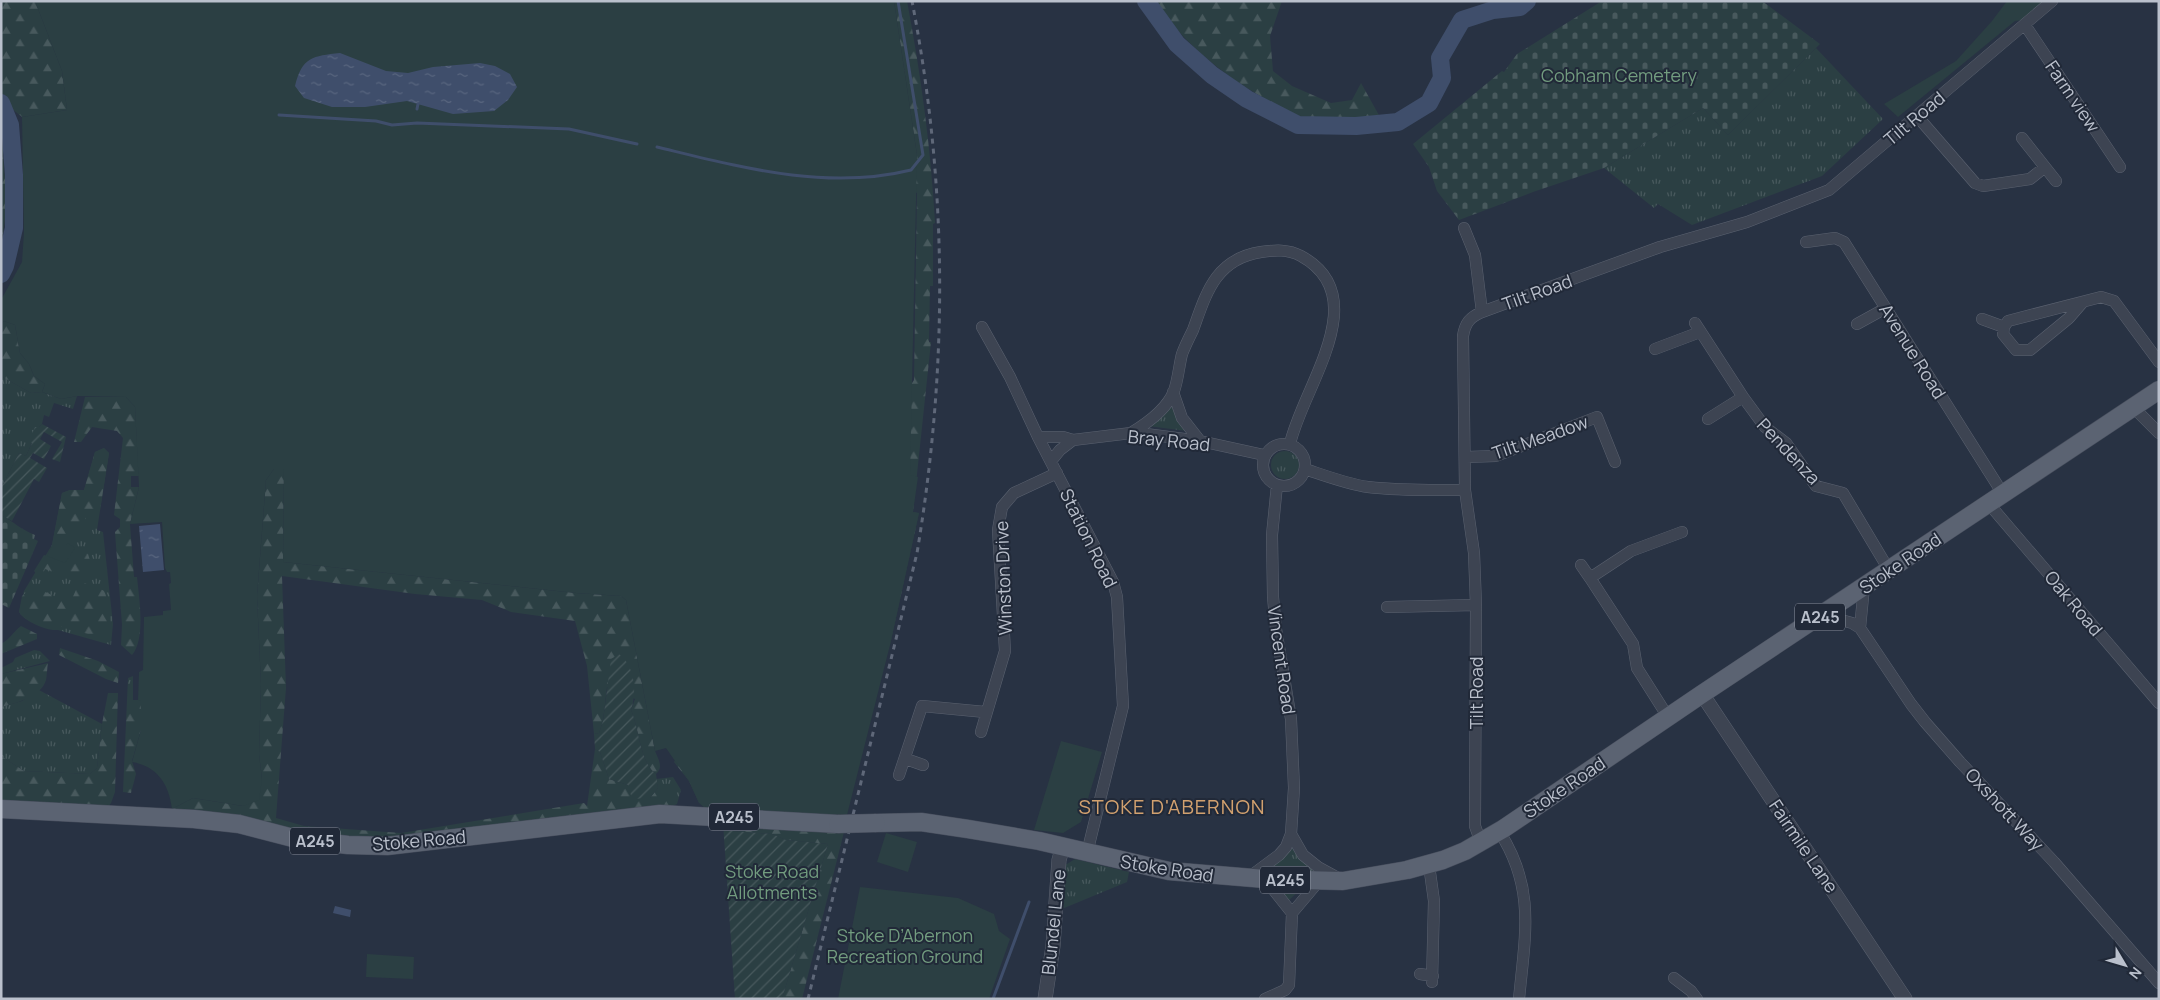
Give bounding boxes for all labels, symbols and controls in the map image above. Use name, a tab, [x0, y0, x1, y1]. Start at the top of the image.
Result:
street label: Farm view	[2040, 56, 2106, 137]
park label: Cobham Cemetery	[1541, 63, 1697, 87]
street label: Tilt Road	[1878, 85, 1950, 151]
street label: Tilt Road	[1499, 268, 1575, 316]
street label: Avenue Road	[1874, 299, 1952, 403]
street label: Tilt Meadow	[1489, 409, 1591, 465]
street label: Pendenza	[1752, 413, 1826, 489]
street label: Bray Road	[1127, 424, 1211, 456]
street label: Station Road	[1055, 485, 1123, 591]
street label: Winston Drive	[989, 520, 1017, 636]
street label: Stoke Road	[1854, 527, 1946, 599]
street label: Oak Road	[2040, 565, 2108, 641]
street label: Vincent Road	[1263, 604, 1301, 716]
road number: A245	[1795, 604, 1845, 630]
street label: Tilt Road	[1464, 657, 1488, 729]
street label: Stoke Road	[1518, 751, 1610, 823]
street label: Oxshott Way	[1960, 762, 2050, 856]
district label: STOKE D'ABERNON	[1078, 793, 1266, 820]
street label: Fairmile Lane	[1764, 795, 1844, 897]
road number: A245	[709, 804, 759, 830]
street label: Stoke Road	[371, 824, 467, 856]
road number: A245	[290, 828, 340, 854]
street label: Stoke Road	[1119, 849, 1215, 887]
park label: Stoke Road Allotments	[725, 859, 819, 904]
road number: A245	[1260, 866, 1310, 894]
street label: Blundel Lane	[1036, 868, 1070, 976]
park label: Stoke D’Abernon Recreation Ground	[827, 923, 983, 968]
north arrow	[2100, 940, 2150, 990]
text: N	[2125, 963, 2146, 983]

